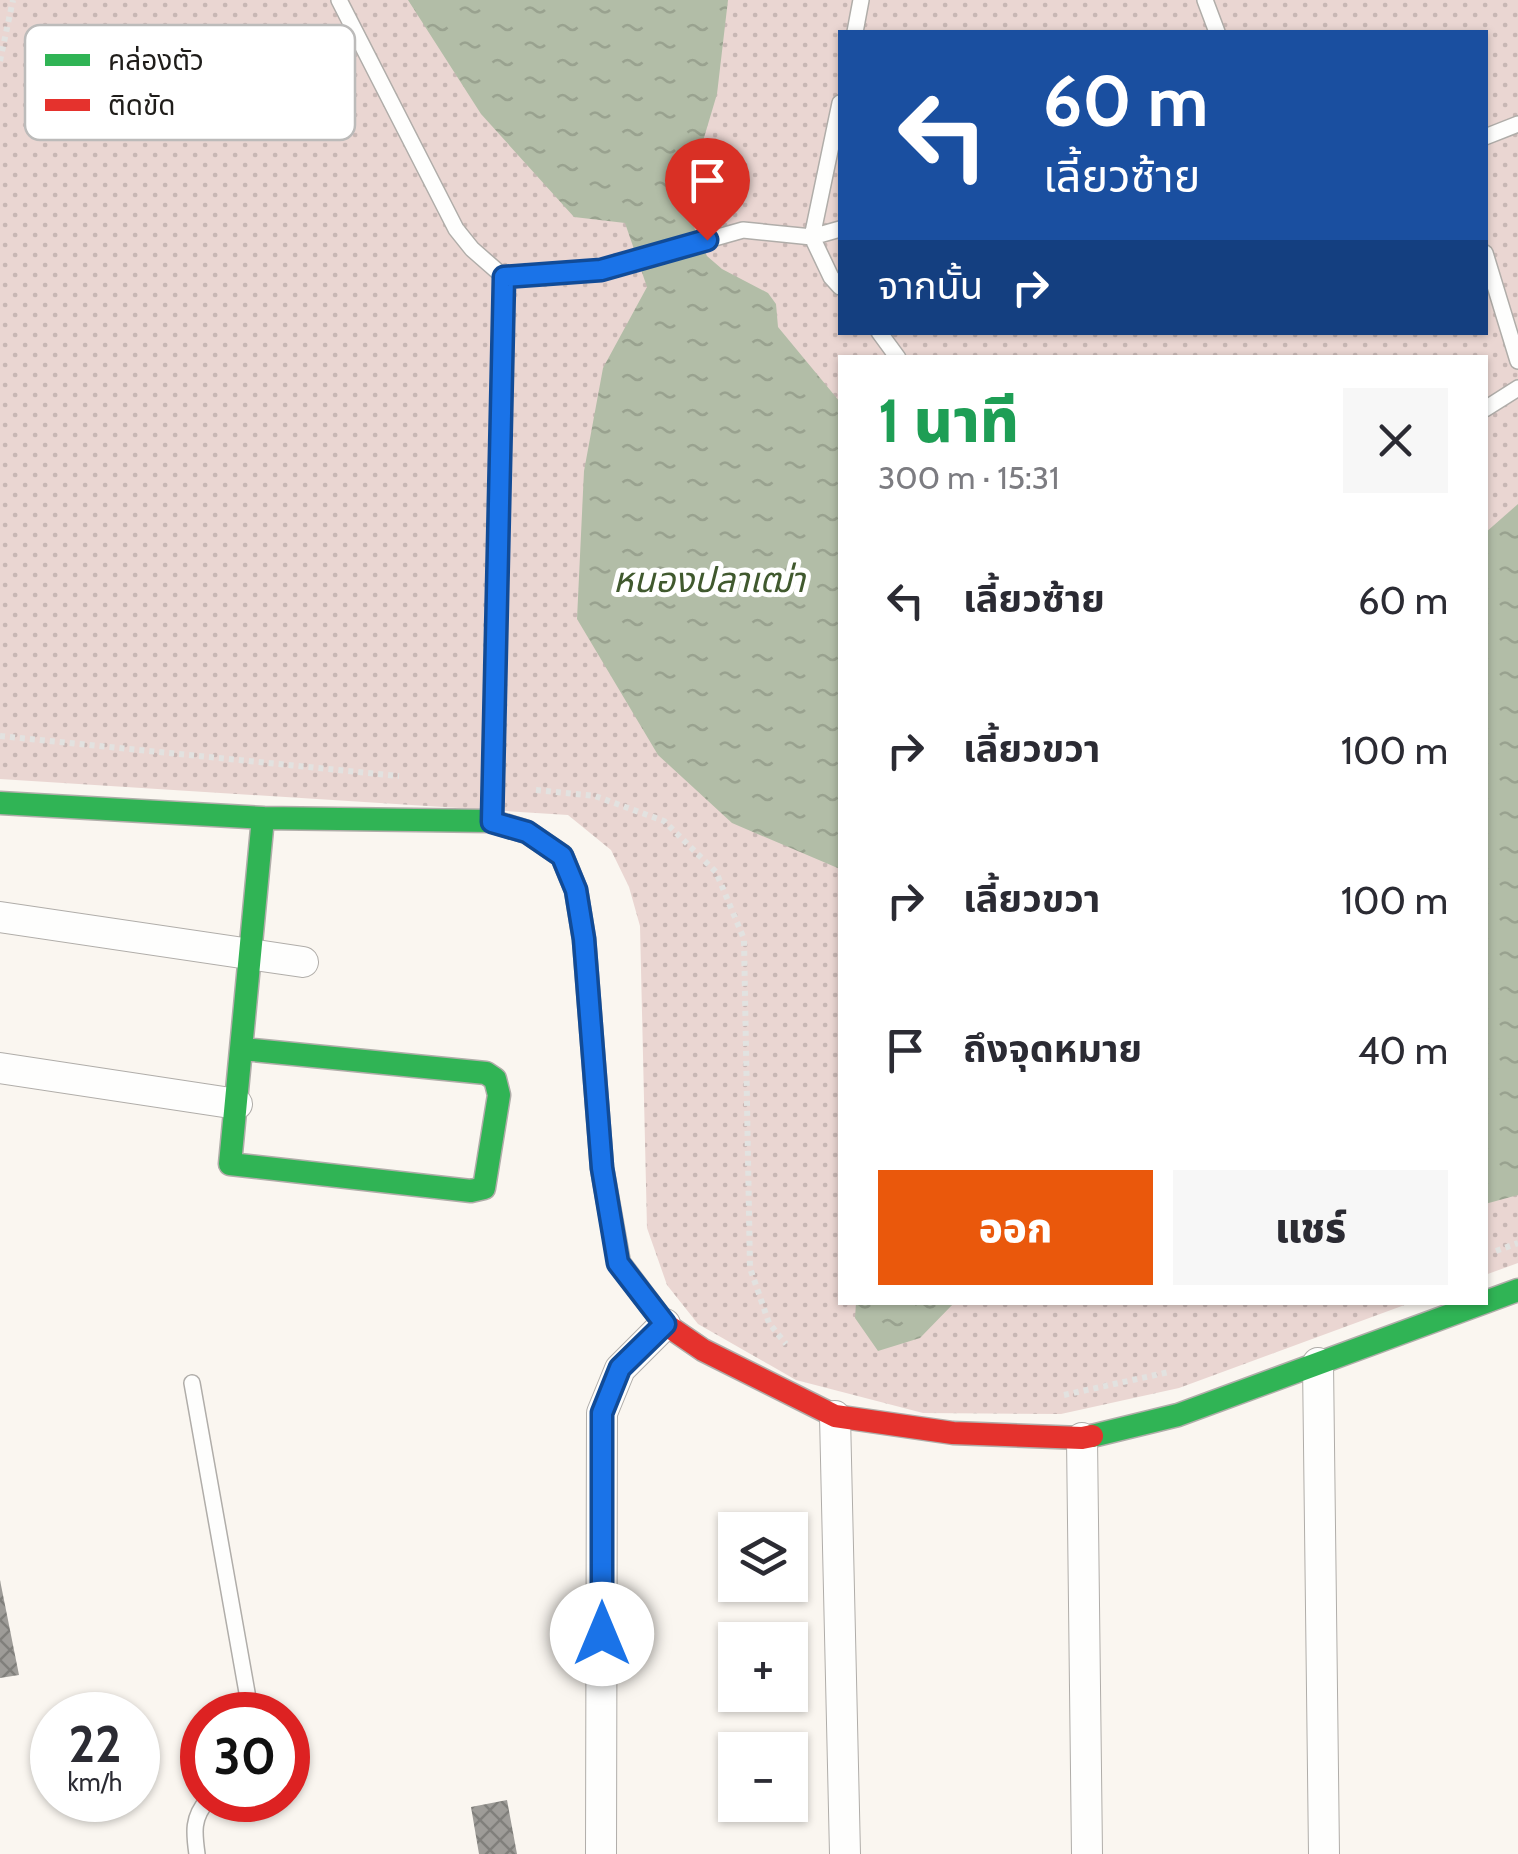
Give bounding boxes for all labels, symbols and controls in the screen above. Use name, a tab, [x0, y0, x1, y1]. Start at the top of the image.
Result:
legend	[25, 25, 355, 140]
text: คล่องตัว	[108, 43, 204, 77]
text: 60 m	[1043, 58, 1208, 144]
icon: left	[878, 70, 1008, 200]
text: ติดขัด	[108, 88, 176, 122]
pin	[665, 138, 750, 241]
text: เลี้ยวซ้าย	[1043, 149, 1200, 203]
icon: arrive	[680, 153, 735, 208]
icon: right	[1003, 260, 1058, 315]
text: จากนั้น	[878, 262, 983, 309]
text: 1 นาที	[878, 384, 1019, 457]
button: close	[1343, 388, 1448, 493]
text: 300 m · 15:31	[878, 458, 1059, 497]
water label: หนองปลาเฒ่า	[613, 558, 807, 601]
icon: left	[878, 573, 933, 628]
text: เลี้ยวซ้าย	[963, 575, 1105, 622]
text: 60 m	[1358, 577, 1448, 624]
icon: right	[878, 723, 933, 778]
text: เลี้ยวขวา	[963, 725, 1100, 772]
text: 100 m	[1341, 727, 1448, 774]
icon: right	[878, 873, 933, 928]
text: เลี้ยวขวา	[963, 875, 1100, 922]
text: 100 m	[1341, 877, 1448, 924]
icon: arrive	[878, 1023, 933, 1078]
text: ถึงจุดหมาย	[963, 1025, 1142, 1072]
text: 40 m	[1358, 1027, 1448, 1074]
button: ออก	[878, 1170, 1153, 1285]
button: แชร์	[1173, 1170, 1448, 1285]
map controls	[718, 1512, 808, 1822]
button: layers	[718, 1512, 808, 1602]
position arrow	[550, 1582, 654, 1686]
button: +	[718, 1622, 808, 1712]
speed limit sign: 30	[180, 1692, 310, 1822]
text: 22	[69, 1714, 121, 1775]
button: −	[718, 1732, 808, 1822]
text: km/h	[68, 1767, 122, 1797]

